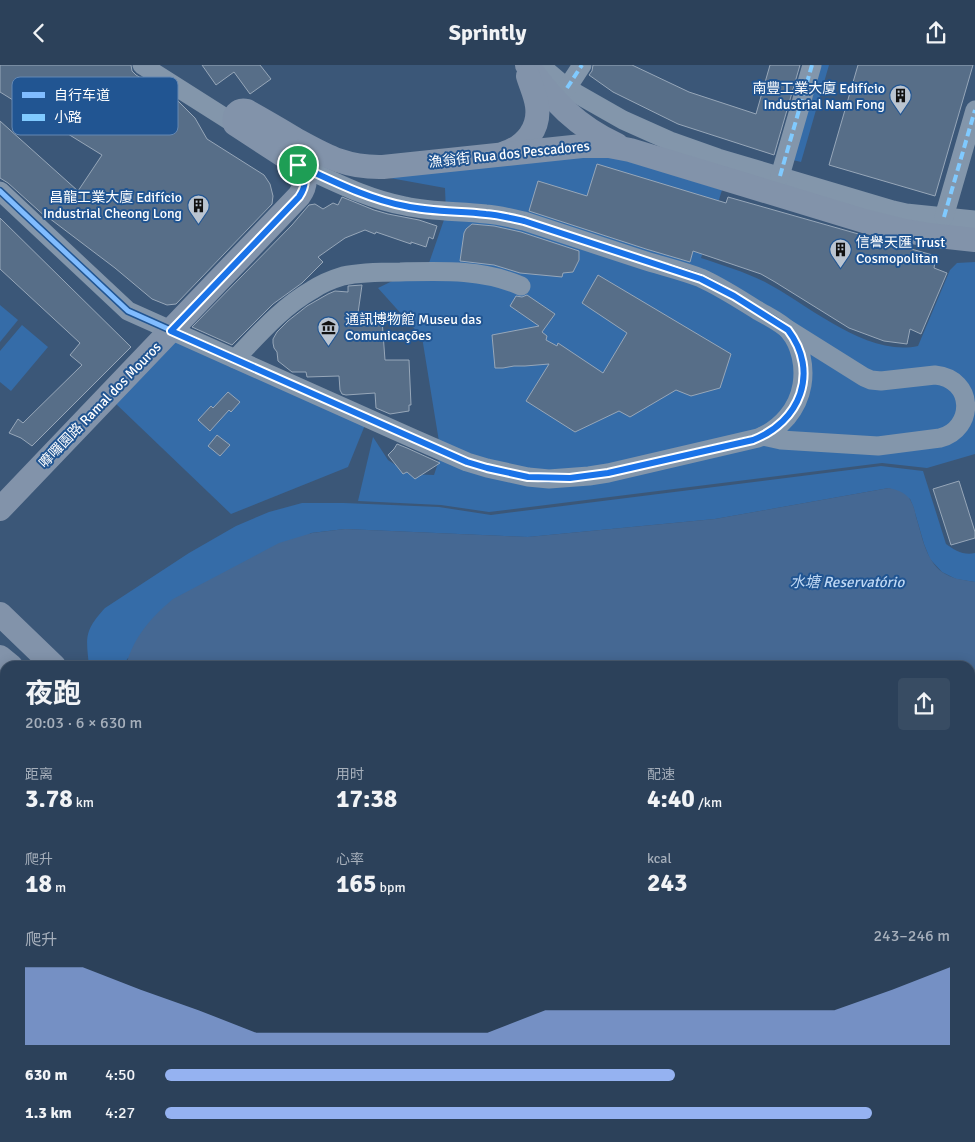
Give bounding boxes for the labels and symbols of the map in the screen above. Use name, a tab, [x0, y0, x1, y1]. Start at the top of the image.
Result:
legend	[12, 77, 178, 135]
place label: 南豐工業大廈 Edifício Industrial Nam Fong	[752, 80, 885, 113]
building icon: 南豐工業大廈 Edifício Industrial Nam Fong	[889, 84, 913, 115]
text: 自行车道	[54, 87, 110, 104]
text: 小路	[54, 109, 82, 126]
street label: 漁翁街 Rua dos Pescadores	[428, 137, 590, 171]
pin	[277, 144, 319, 186]
place label: 昌龍工業大廈 Edifício Industrial Cheong Long	[43, 189, 182, 222]
building icon: 昌龍工業大廈 Edifício Industrial Cheong Long	[186, 193, 210, 224]
place label: 信譽天匯 Trust Cosmopolitan	[856, 234, 945, 267]
building icon: 信譽天匯 Trust Cosmopolitan	[828, 238, 852, 269]
place label: 通訊博物館 Museu das Comunicações	[345, 311, 482, 344]
museum icon: 通訊博物館 Museu das Comunicações	[317, 315, 341, 346]
street label: 嚤囉園路 Ramal dos Mouros	[35, 339, 165, 471]
water label: 水塘 Reservatório	[790, 573, 905, 591]

